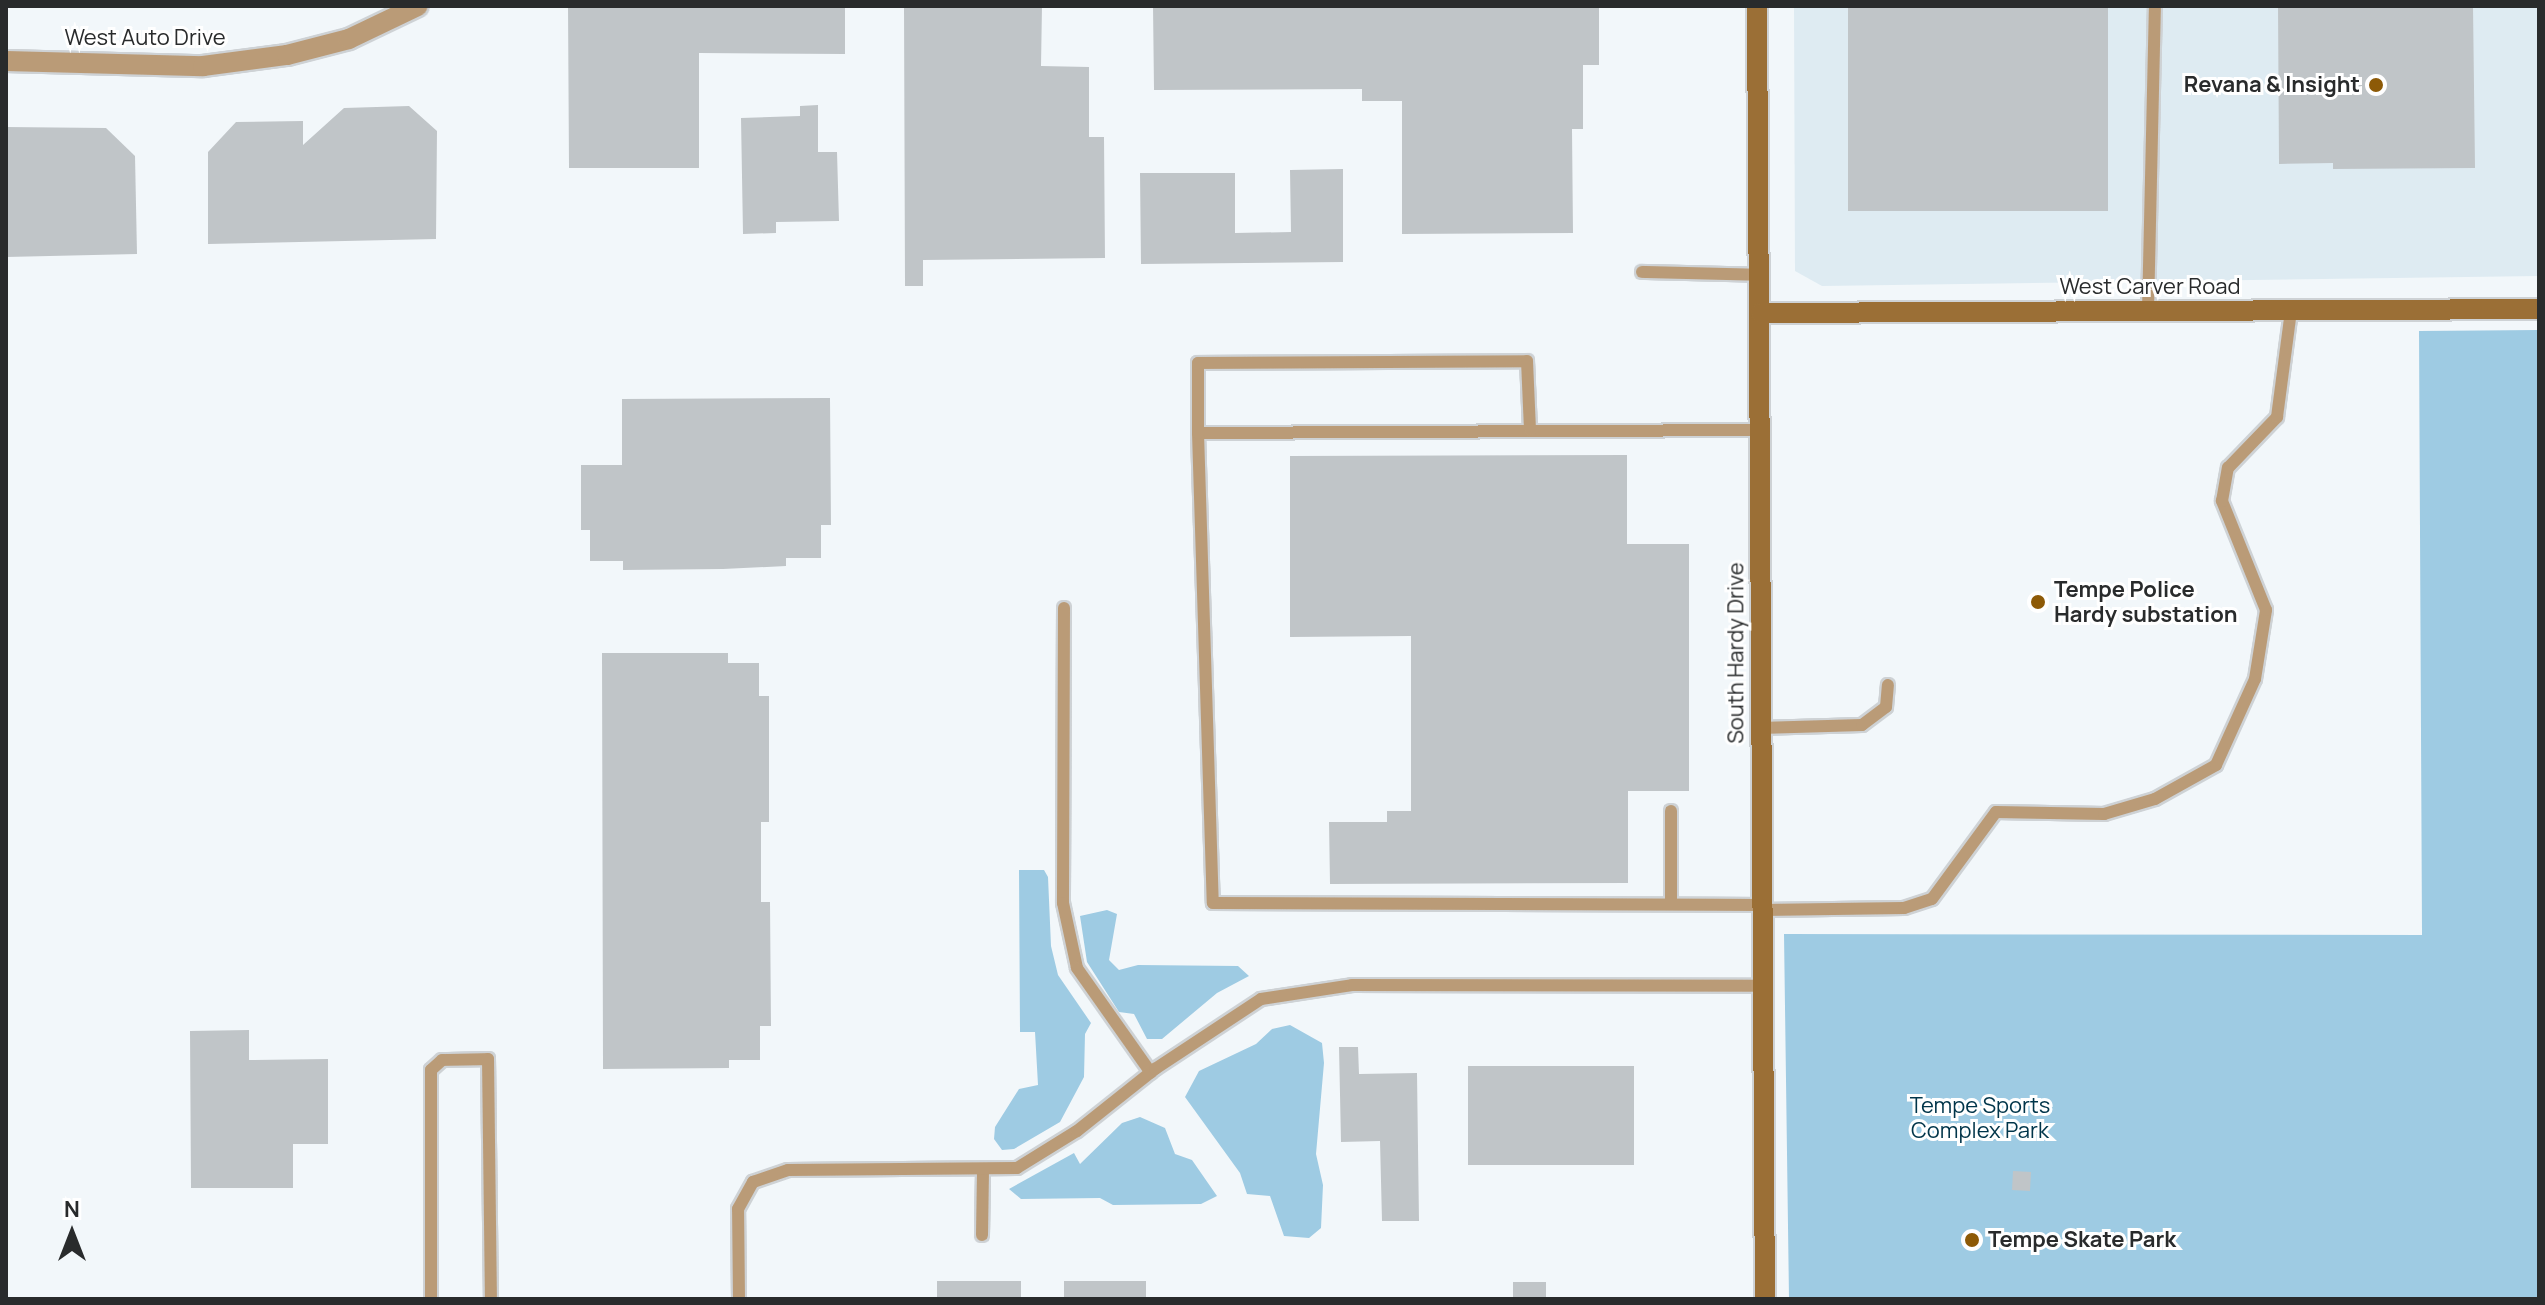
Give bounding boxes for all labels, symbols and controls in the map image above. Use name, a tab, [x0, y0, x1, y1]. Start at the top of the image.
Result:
street label: West Auto Drive	[64, 25, 226, 51]
place label: Revana & Insight	[2184, 72, 2360, 98]
marker: Revana & Insight	[2367, 76, 2385, 94]
street label: West Carver Road	[2060, 274, 2240, 300]
street label: South Hardy Drive	[1723, 562, 1749, 744]
place label: Tempe Police Hardy substation	[2054, 576, 2238, 628]
marker: Tempe Police Hardy substation	[2029, 593, 2047, 611]
park label: Tempe Sports Complex Park	[1910, 1092, 2050, 1144]
north arrow	[32, 1193, 112, 1273]
text: N	[64, 1194, 80, 1224]
place label: Tempe Skate Park	[1988, 1227, 2176, 1253]
marker: Tempe Skate Park	[1963, 1231, 1981, 1249]

